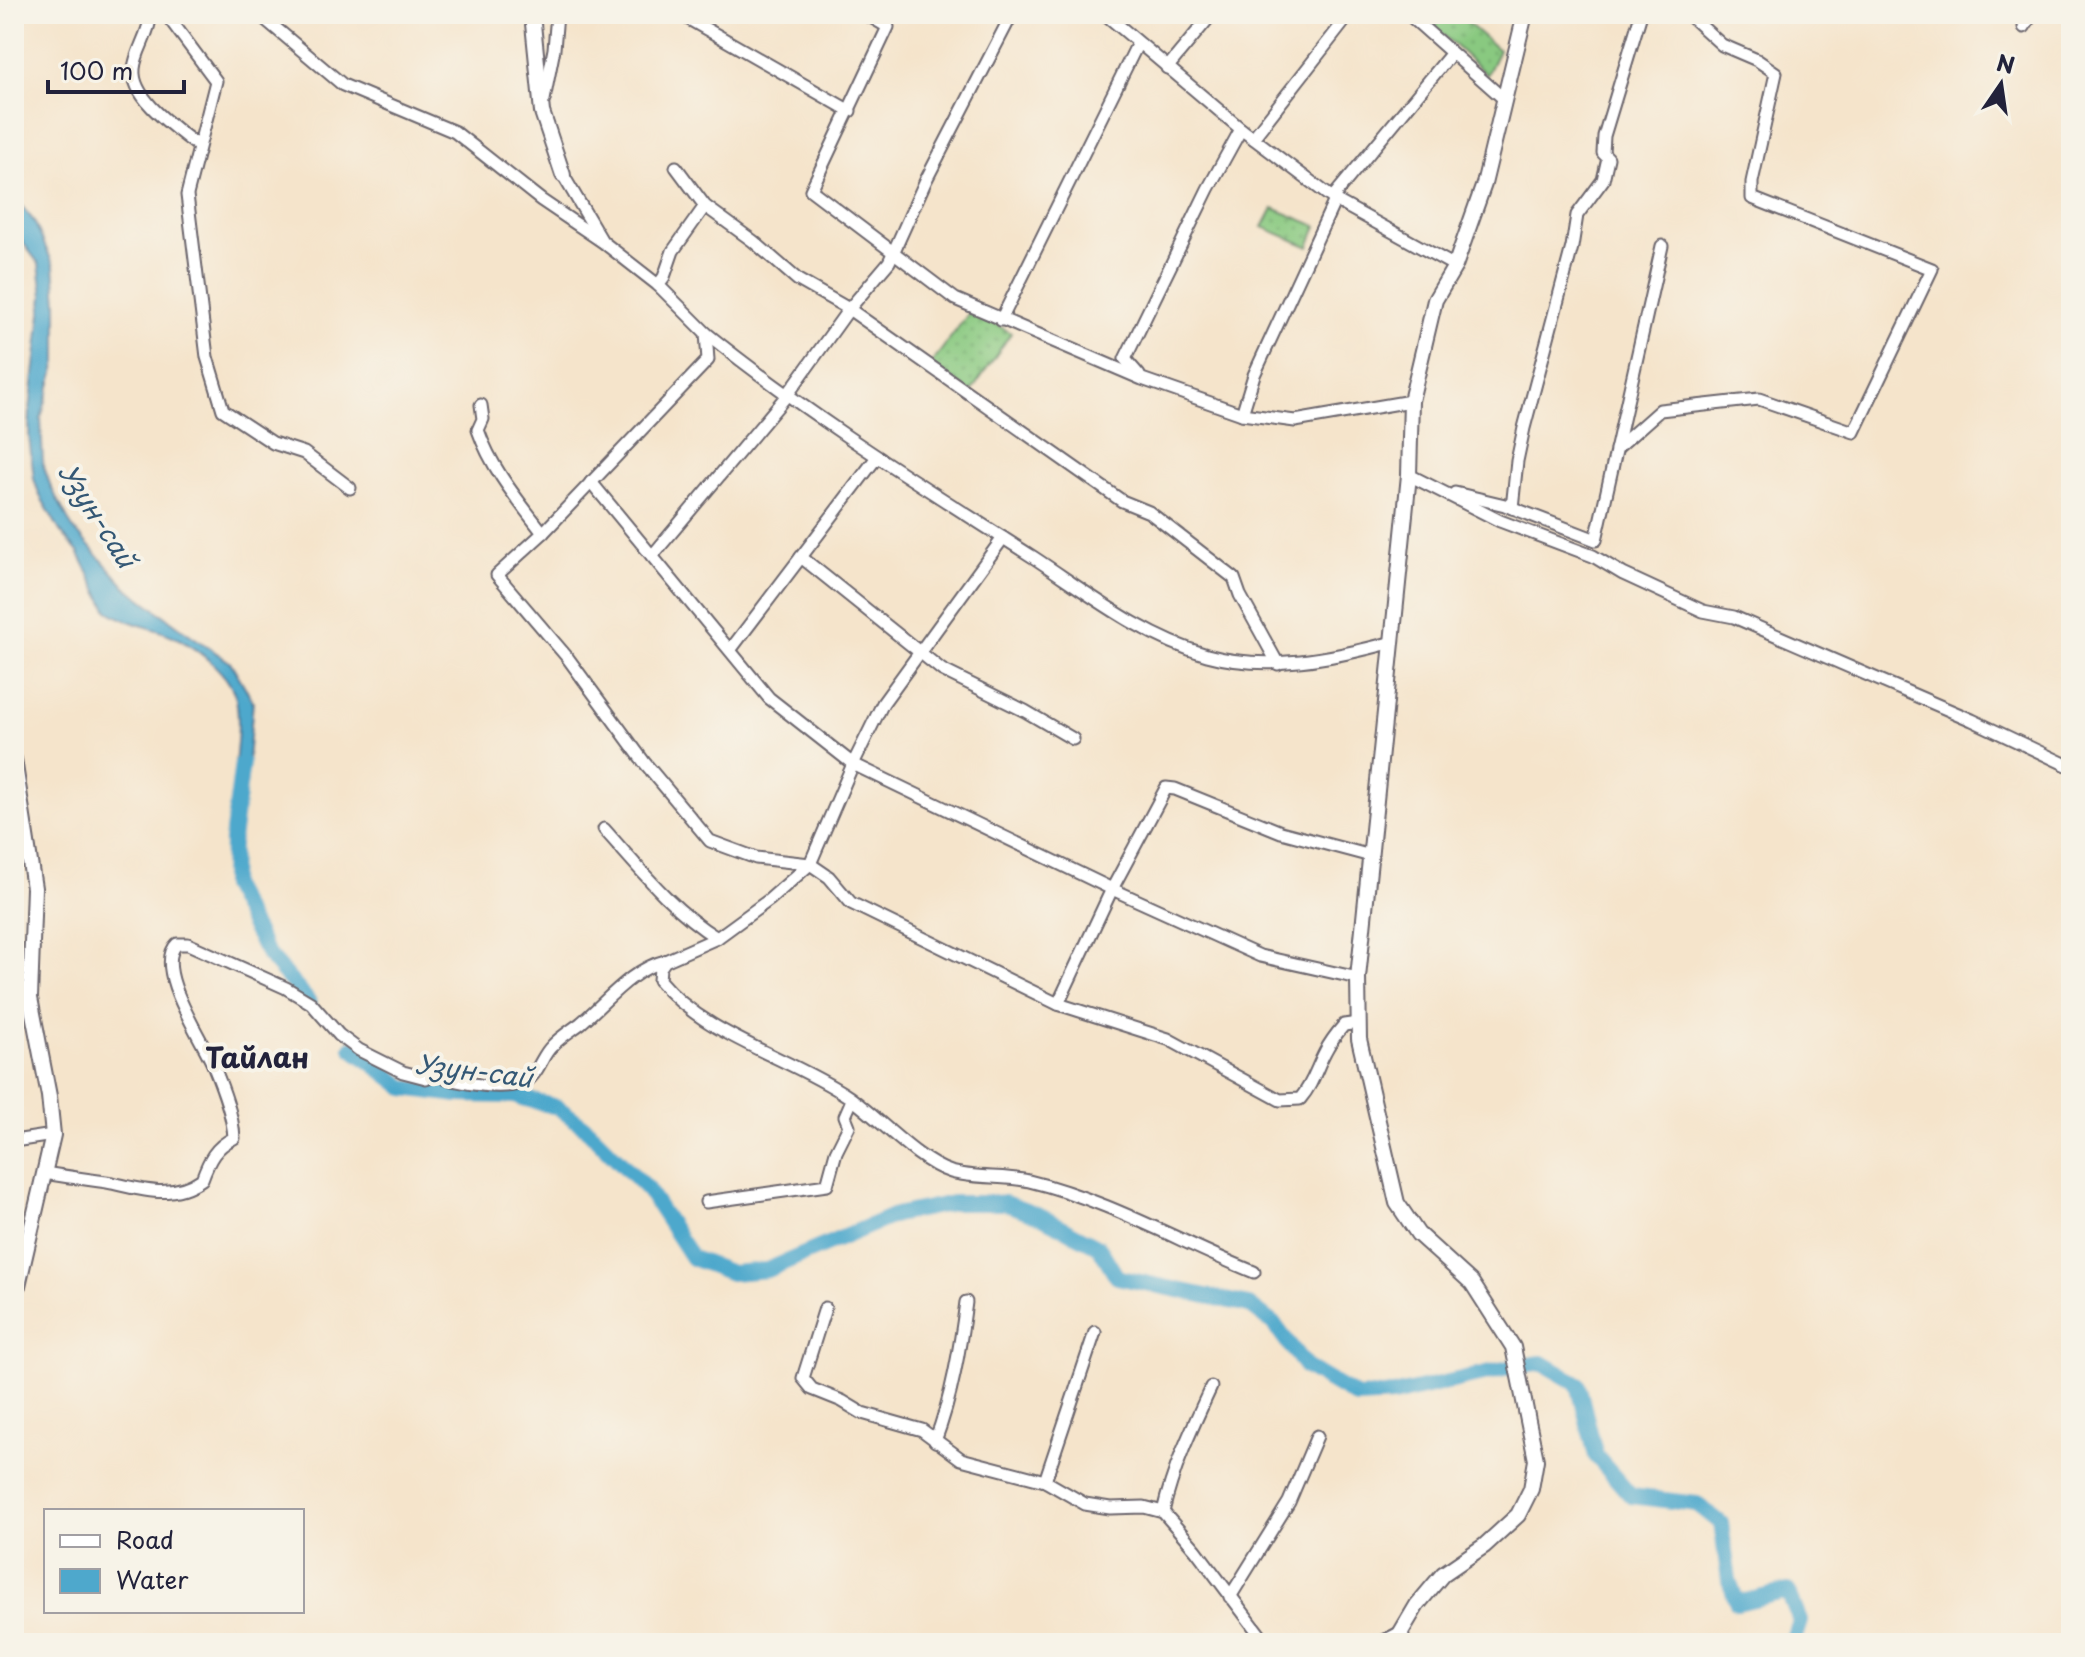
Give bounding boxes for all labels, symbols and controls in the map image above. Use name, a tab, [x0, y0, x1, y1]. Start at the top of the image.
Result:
scale bar	[48, 44, 184, 94]
north arrow	[1961, 44, 2041, 124]
text: N	[1994, 45, 2018, 81]
text: 100 m	[60, 52, 133, 88]
water label: Узун-сай	[50, 455, 148, 578]
district label: Тайлан	[205, 1035, 309, 1078]
water label: Узун-сай	[413, 1043, 538, 1097]
legend	[44, 1509, 304, 1613]
text: Road	[116, 1521, 174, 1557]
text: Water	[116, 1561, 189, 1597]

